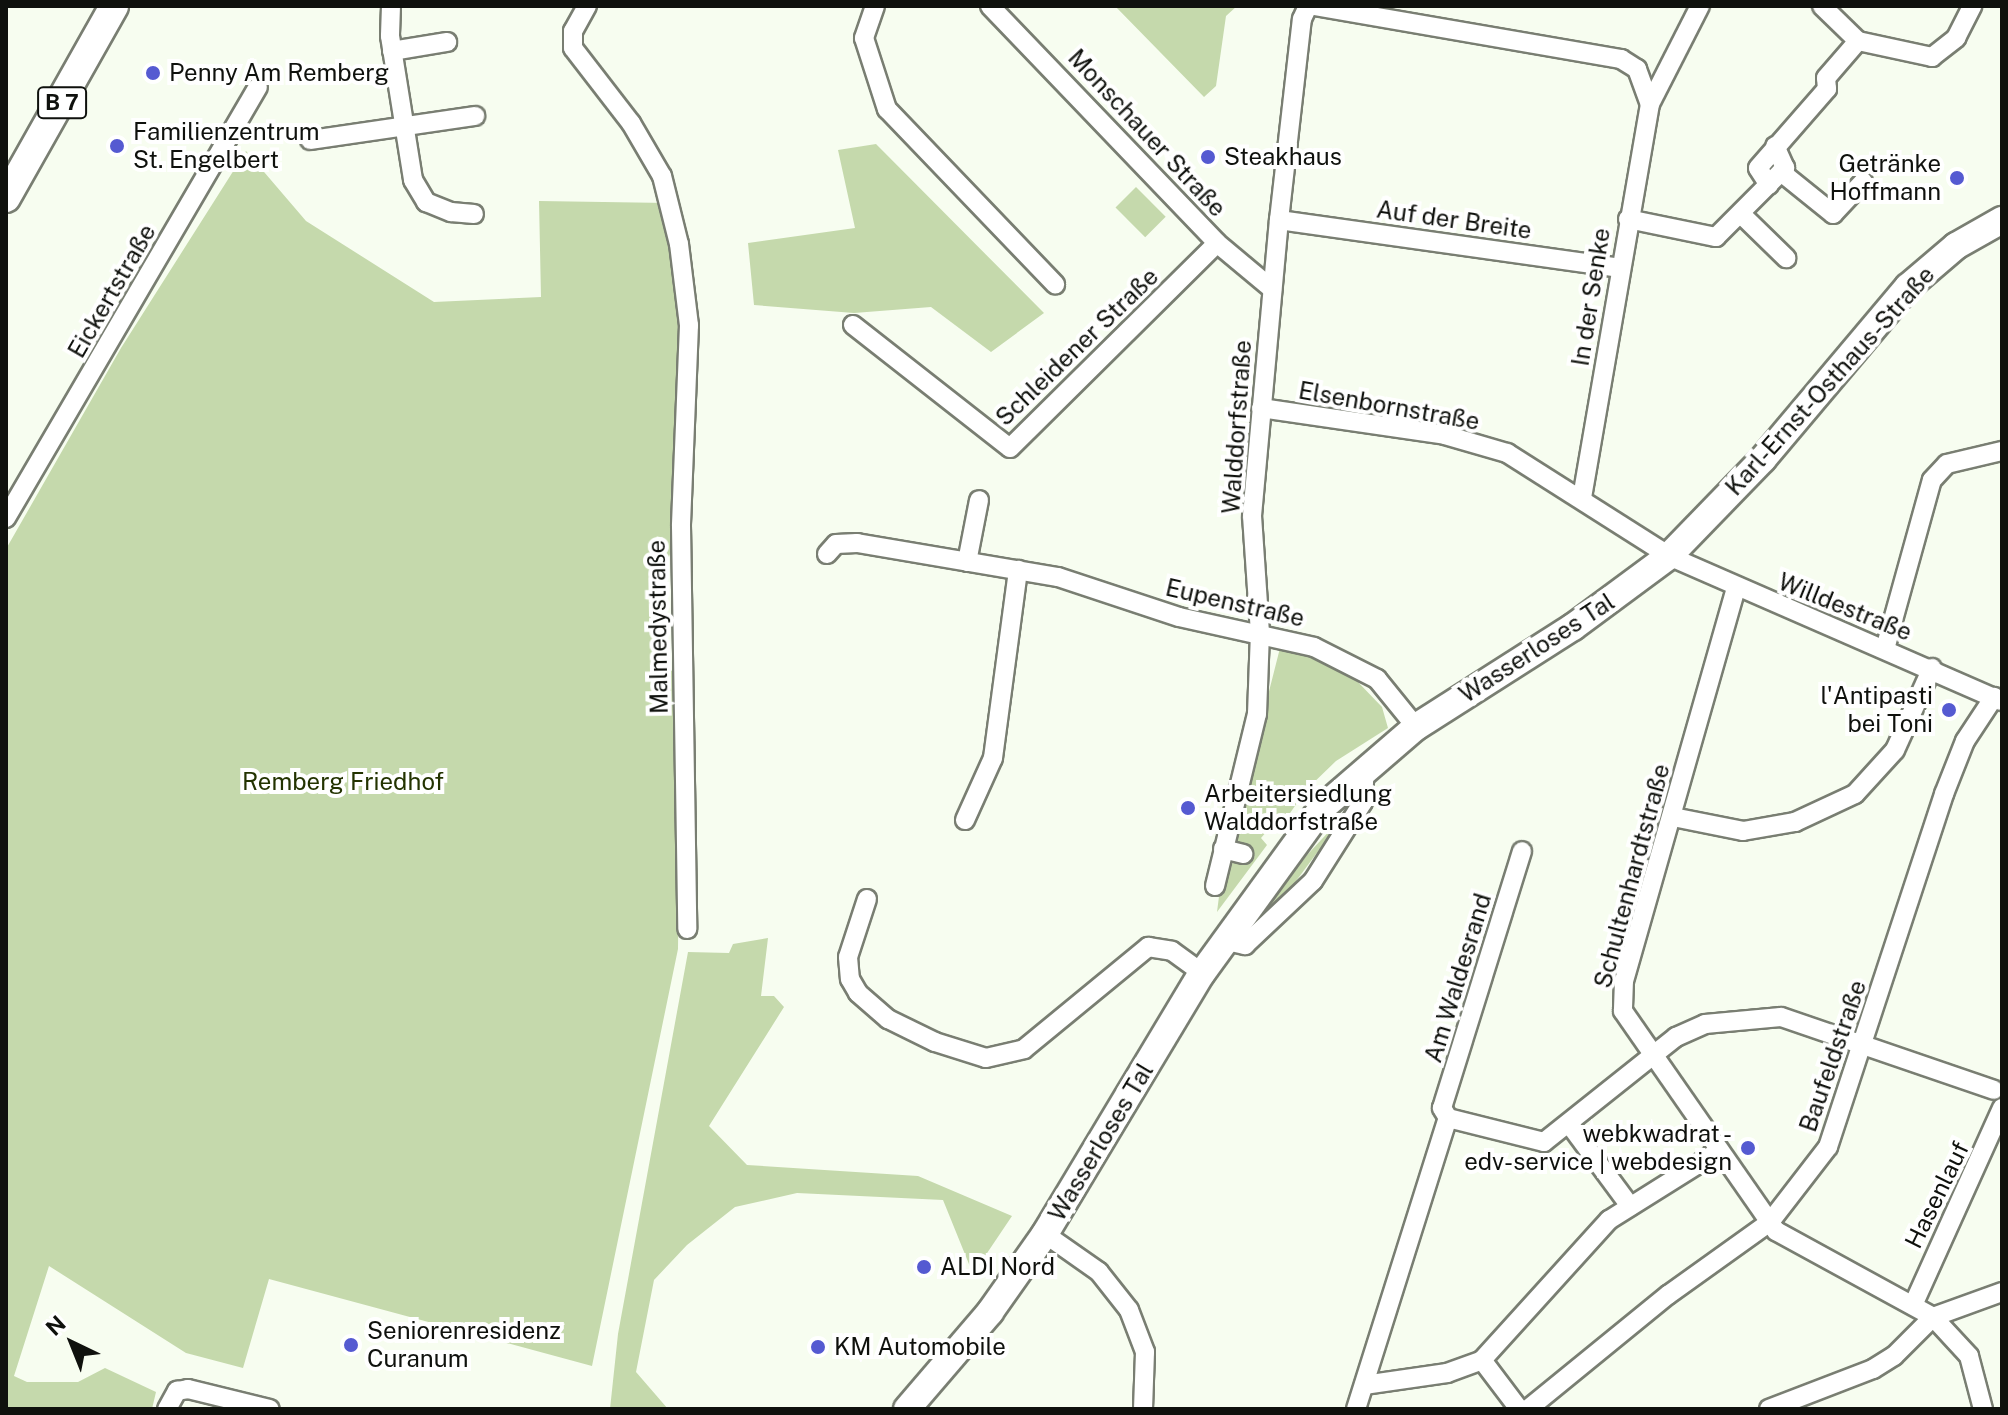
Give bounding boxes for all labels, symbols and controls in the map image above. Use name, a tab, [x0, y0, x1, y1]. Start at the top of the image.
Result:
street label: Monschauer Straße	[1062, 43, 1232, 223]
place label: Penny Am Remberg	[169, 59, 389, 87]
marker: Penny Am Remberg	[144, 64, 162, 82]
road number: B 7	[36, 85, 88, 121]
place label: Familienzentrum St. Engelbert	[133, 118, 320, 174]
marker: Familienzentrum St. Engelbert	[108, 137, 126, 155]
place label: Steakhaus	[1224, 143, 1342, 171]
marker: Steakhaus	[1199, 148, 1217, 166]
place label: Getränke Hoffmann	[1830, 150, 1941, 206]
marker: Getränke Hoffmann	[1948, 169, 1966, 187]
street label: Auf der Breite	[1374, 195, 1534, 245]
street label: Eickertstraße	[62, 219, 162, 363]
street label: In der Senke	[1566, 226, 1616, 368]
street label: Karl-Ernst-Osthaus-Straße	[1720, 261, 1940, 501]
street label: Schleidener Straße	[990, 262, 1164, 432]
street label: Walddorfstraße	[1217, 339, 1257, 515]
street label: Elsenbornstraße	[1296, 376, 1482, 436]
street label: Malmedystraße	[642, 540, 674, 714]
street label: Willdestraße	[1774, 567, 1916, 647]
street label: Eupenstraße	[1163, 573, 1307, 633]
street label: Wasserloses Tal	[1454, 587, 1620, 709]
place label: l'Antipasti bei Toni	[1821, 682, 1933, 738]
marker: l'Antipasti bei Toni	[1940, 701, 1958, 719]
street label: Schultenhardtstraße	[1588, 761, 1676, 991]
park label: Remberg Friedhof	[242, 768, 444, 796]
place label: Arbeitersiedlung Walddorfstraße	[1204, 780, 1392, 836]
marker: Arbeitersiedlung Walddorfstraße	[1179, 799, 1197, 817]
street label: Am Waldesrand	[1419, 890, 1497, 1066]
street label: Baufeldstraße	[1794, 976, 1872, 1136]
street label: Wasserloses Tal	[1042, 1058, 1160, 1226]
place label: webkwadrat - edv-service | webdesign	[1464, 1120, 1732, 1176]
street label: Hasenlauf	[1899, 1137, 1975, 1253]
marker: webkwadrat - edv-service | webdesign	[1739, 1139, 1757, 1157]
place label: ALDI Nord	[940, 1253, 1055, 1281]
marker: ALDI Nord	[915, 1258, 933, 1276]
north arrow	[32, 1303, 112, 1383]
text: N	[40, 1310, 71, 1341]
place label: Seniorenresidenz Curanum	[367, 1317, 561, 1373]
place label: KM Automobile	[834, 1333, 1006, 1361]
marker: Seniorenresidenz Curanum	[342, 1336, 360, 1354]
marker: KM Automobile	[809, 1338, 827, 1356]

